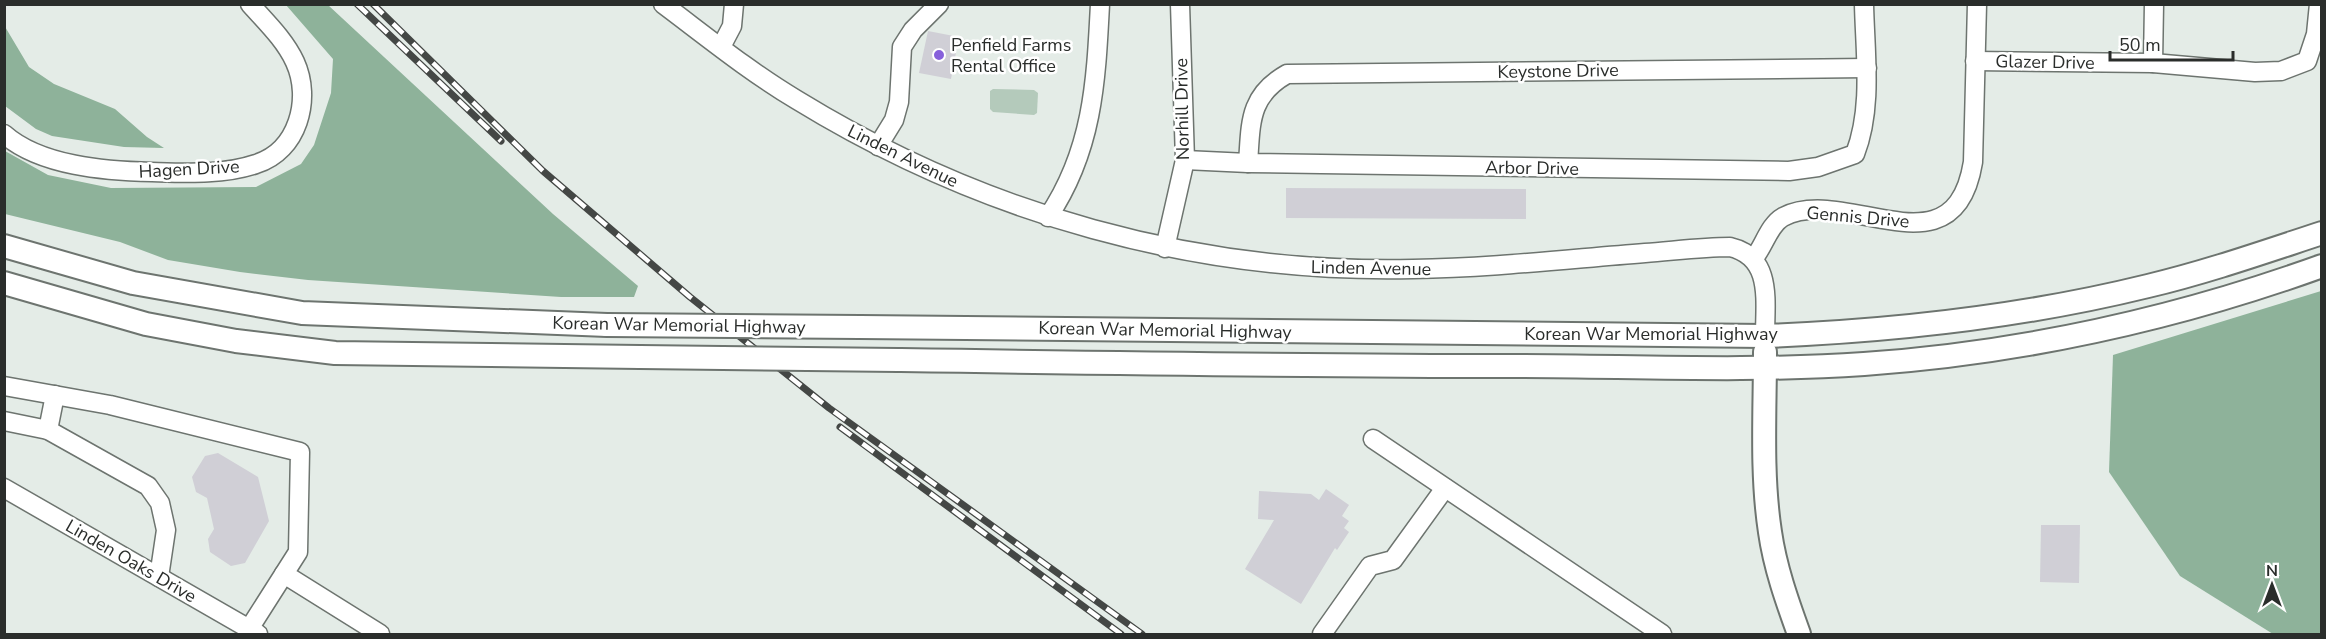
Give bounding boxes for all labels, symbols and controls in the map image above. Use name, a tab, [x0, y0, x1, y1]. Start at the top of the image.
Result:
scale bar	[2110, 24, 2233, 62]
place label: Penfield Farms Rental Office	[951, 33, 1071, 78]
text: 50 m	[2119, 33, 2161, 57]
marker: Penfield Farms Rental Office	[932, 48, 946, 62]
street label: Glazer Drive	[1995, 49, 2095, 75]
street label: Norhill Drive	[1169, 58, 1195, 160]
street label: Keystone Drive	[1497, 58, 1619, 84]
street label: Linden Avenue	[844, 119, 962, 193]
street label: Hagen Drive	[138, 154, 240, 184]
street label: Arbor Drive	[1485, 155, 1579, 181]
street label: Gennis Drive	[1806, 201, 1910, 233]
street label: Linden Avenue	[1311, 255, 1431, 281]
street label: Korean War Memorial Highway	[552, 311, 807, 339]
street label: Korean War Memorial Highway	[1038, 316, 1293, 344]
street label: Korean War Memorial Highway	[1524, 322, 1778, 346]
street label: Linden Oaks Drive	[61, 514, 201, 608]
north arrow	[2242, 555, 2302, 615]
text: N	[2266, 560, 2278, 582]

